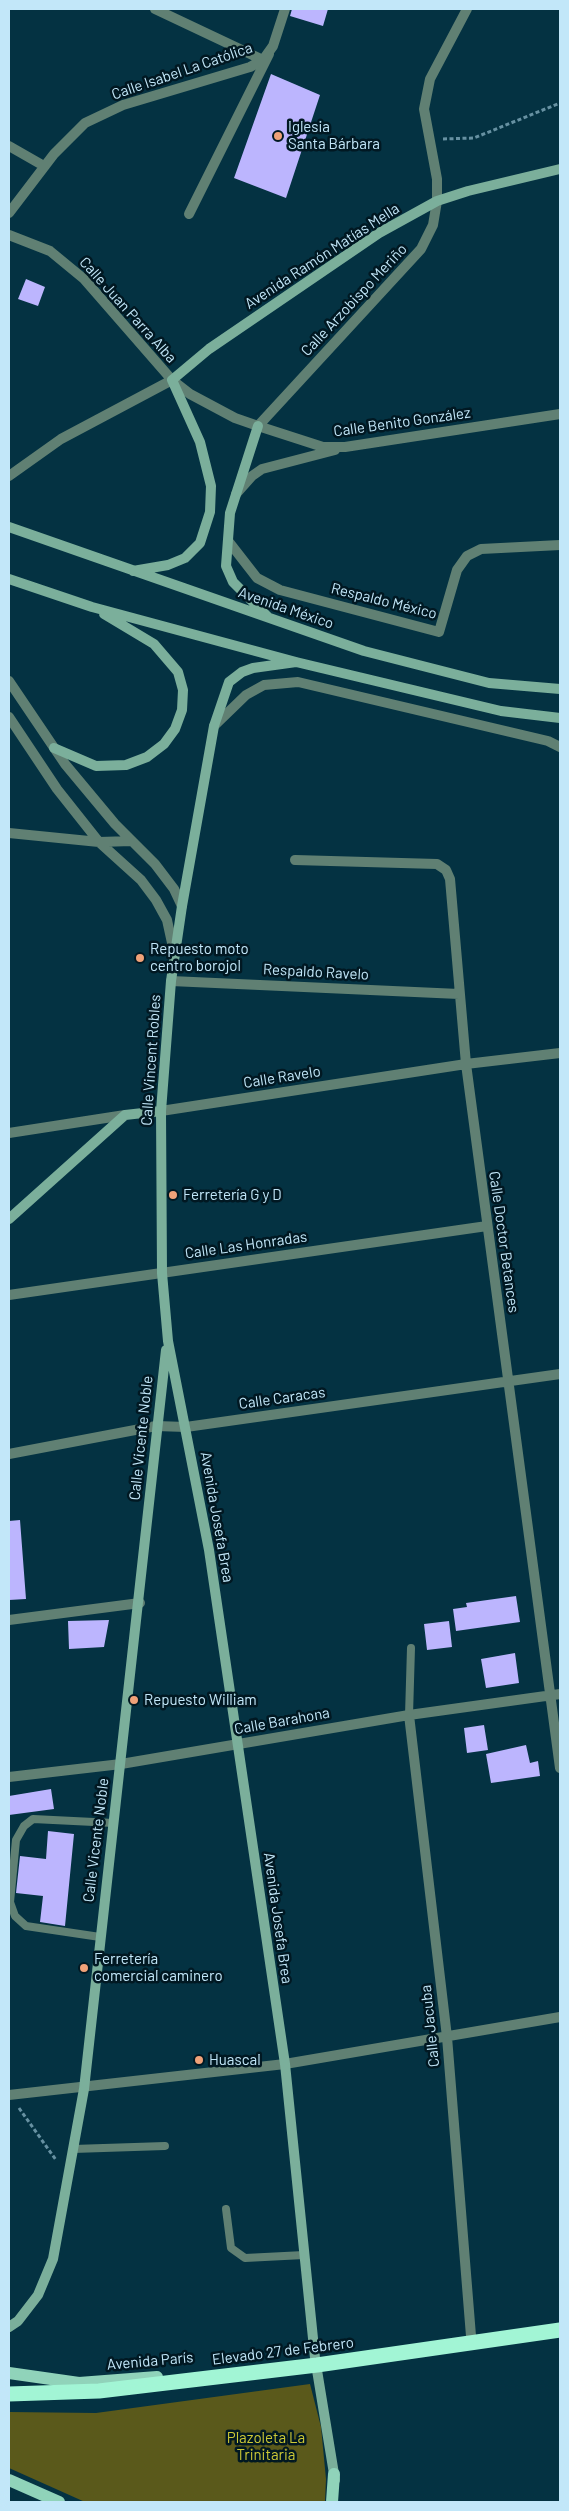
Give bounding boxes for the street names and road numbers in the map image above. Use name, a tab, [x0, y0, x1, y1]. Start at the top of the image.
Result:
street label: Calle Isabel La Católica	[109, 38, 255, 104]
street label: Avenida Ramón Matías Mella	[241, 199, 403, 313]
street label: Calle Arzobispo Meriño	[297, 240, 411, 360]
street label: Calle Juan Parra Alba	[76, 253, 180, 367]
street label: Calle Benito González	[332, 403, 472, 441]
street label: Respaldo México	[329, 579, 439, 623]
street label: Avenida México	[236, 583, 336, 633]
street label: Respaldo Ravelo	[262, 960, 370, 984]
street label: Calle Vincent Robles	[137, 994, 165, 1126]
street label: Calle Ravelo	[242, 1062, 322, 1092]
street label: Calle Doctor Betances	[485, 1170, 523, 1314]
street label: Calle Las Honradas	[184, 1228, 308, 1262]
street label: Calle Vicente Noble	[126, 1375, 156, 1501]
street label: Calle Caracas	[238, 1383, 326, 1413]
street label: Avenida Josefa Brea	[197, 1450, 237, 1584]
street label: Calle Barahona	[233, 1704, 331, 1738]
street label: Calle Vicente Noble	[79, 1777, 113, 1903]
street label: Avenida Josefa Brea	[260, 1851, 296, 1985]
street label: Calle Jacuba	[417, 1984, 443, 2068]
street label: Elevado 27 de Febrero	[211, 2333, 355, 2369]
street label: Avenida París	[106, 2348, 194, 2374]

